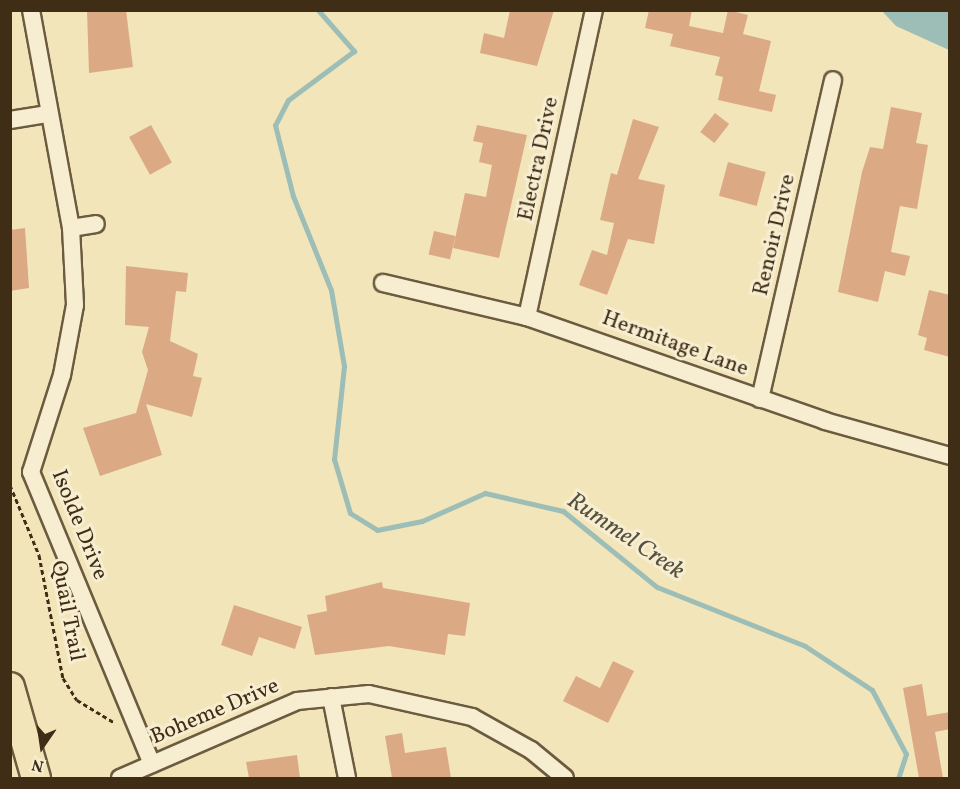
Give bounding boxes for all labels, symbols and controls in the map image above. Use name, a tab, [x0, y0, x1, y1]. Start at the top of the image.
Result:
street label: Electra Drive	[513, 95, 565, 223]
street label: Renoir Drive	[748, 172, 802, 298]
street label: Hermitage Lane	[598, 305, 752, 383]
street label: Isolde Drive	[45, 466, 113, 584]
water label: Rummel Creek	[561, 487, 689, 587]
street label: Quail Trail	[44, 558, 90, 664]
street label: Boheme Drive	[147, 673, 283, 751]
north arrow	[12, 717, 72, 777]
text: N	[30, 753, 46, 777]

